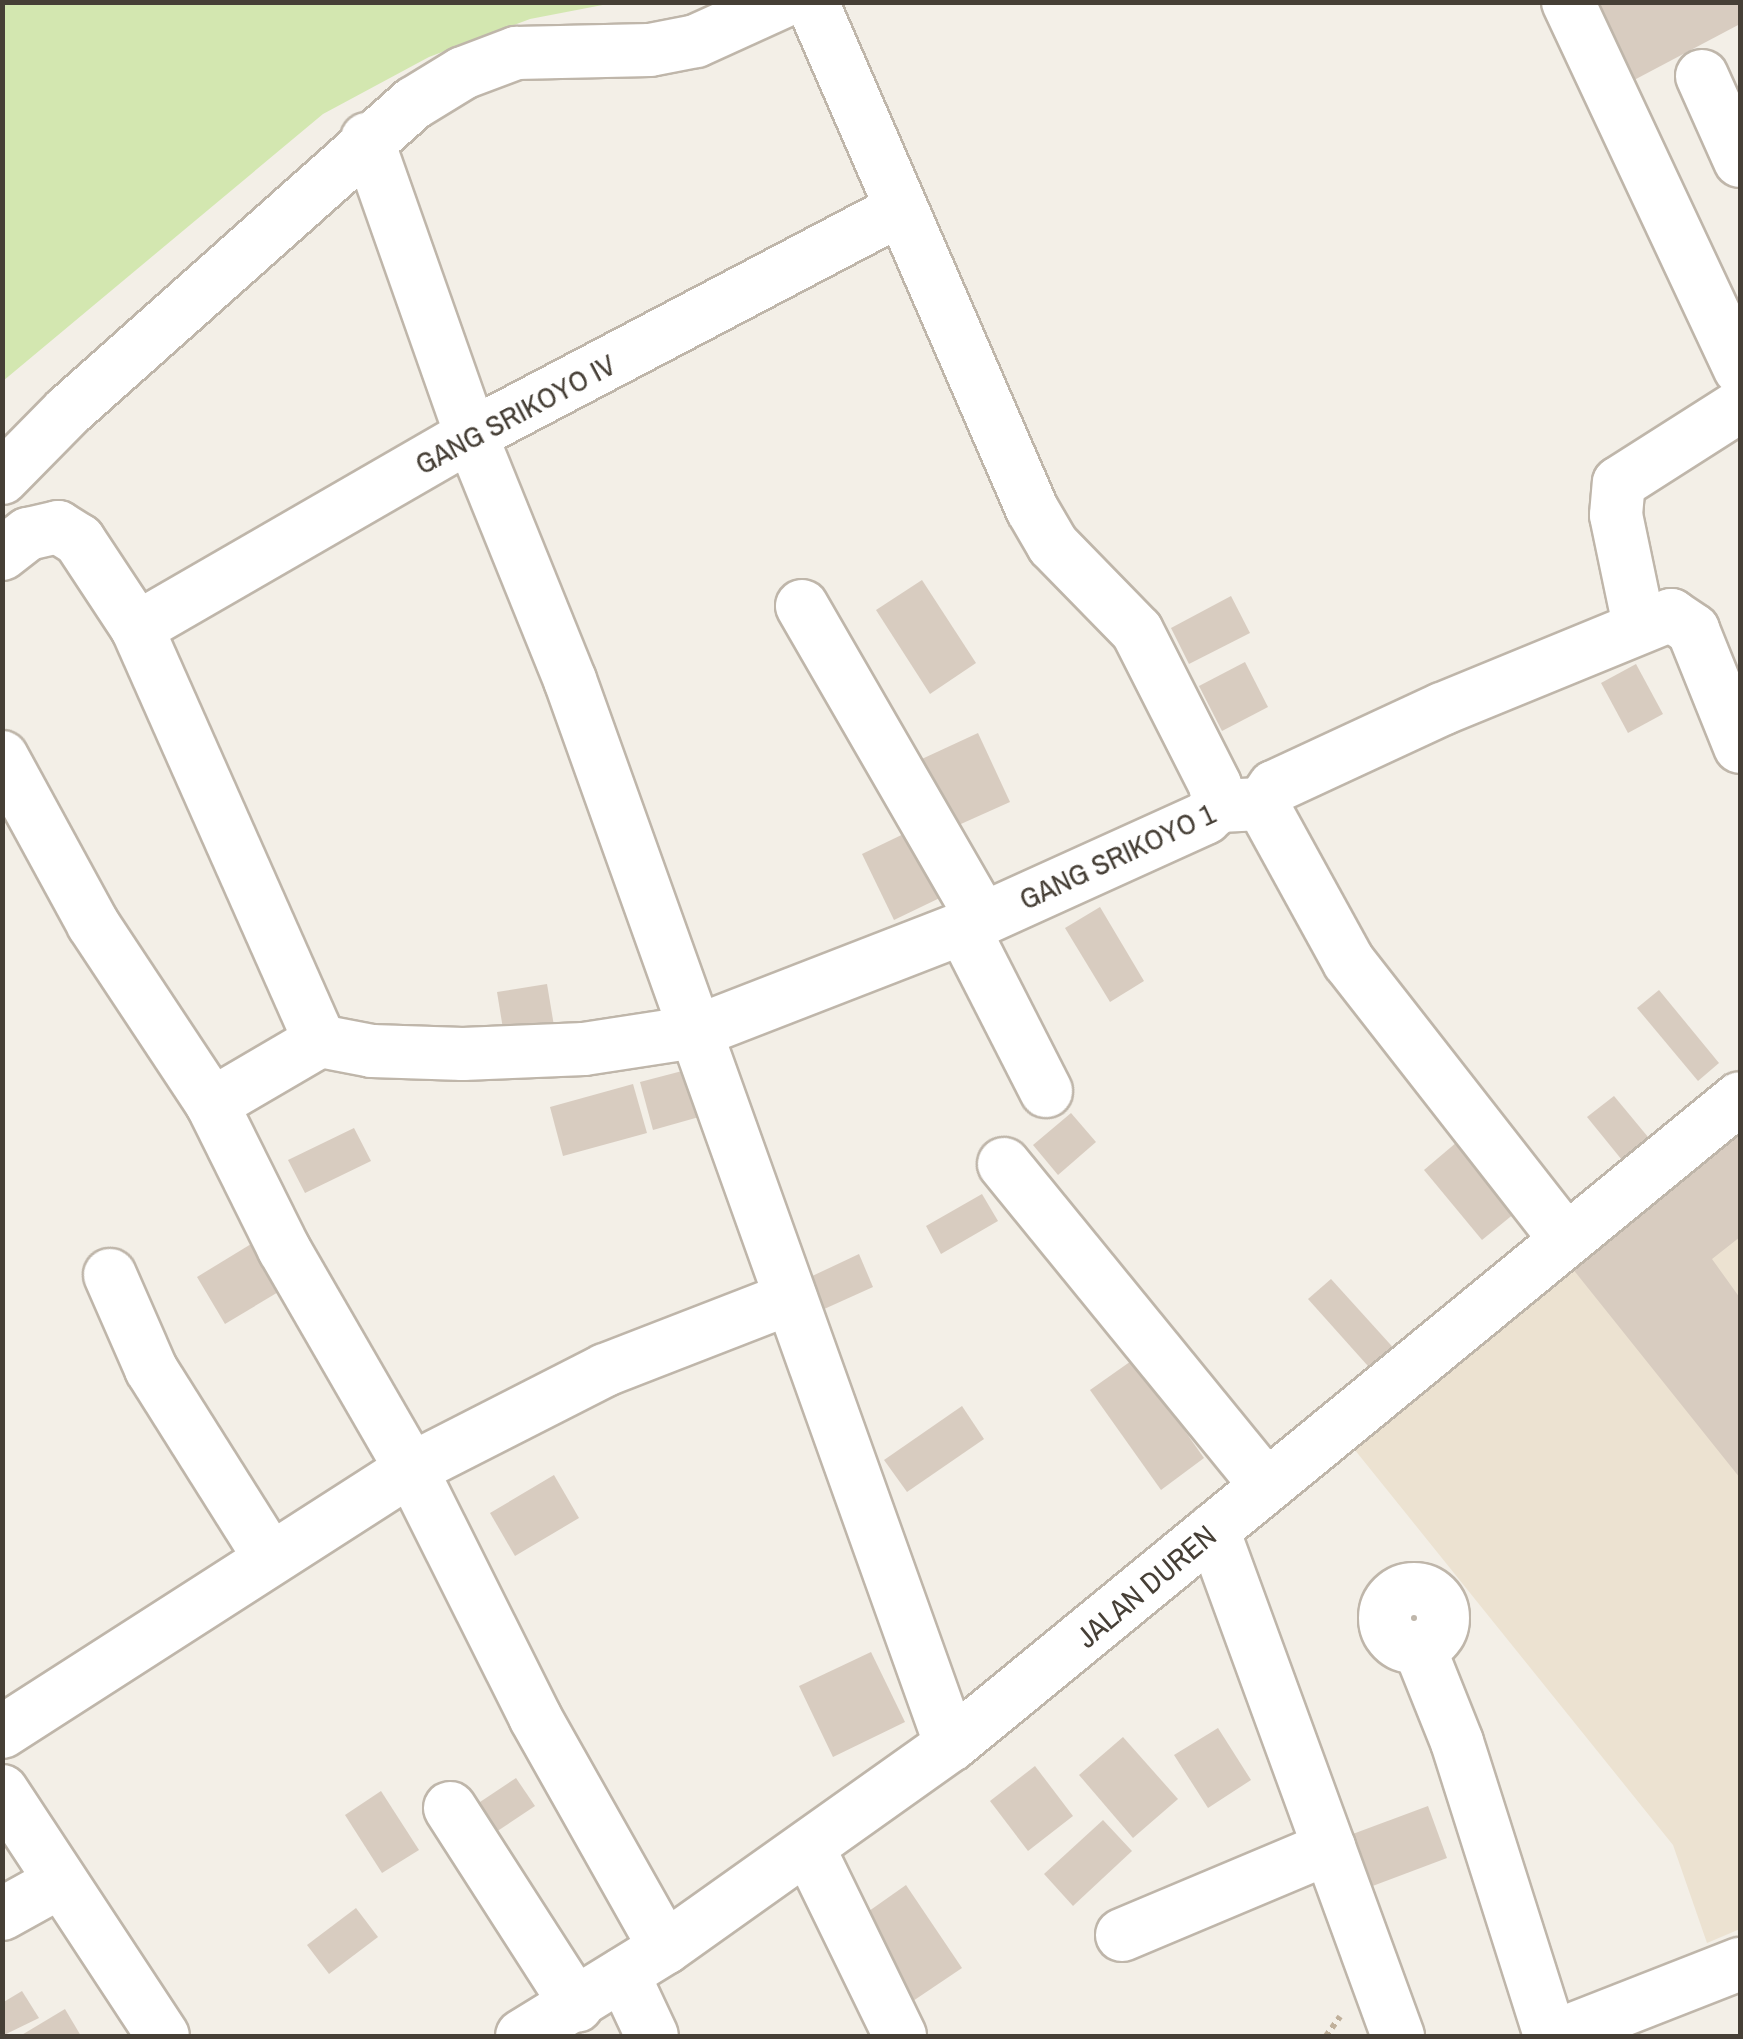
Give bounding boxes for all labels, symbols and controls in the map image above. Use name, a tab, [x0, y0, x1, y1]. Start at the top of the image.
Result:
street label: GANG SRIKOYO IV	[409, 346, 621, 482]
street label: GANG SRIKOYO 1	[1013, 795, 1221, 917]
street label: JALAN DUREN	[1069, 1517, 1223, 1655]

